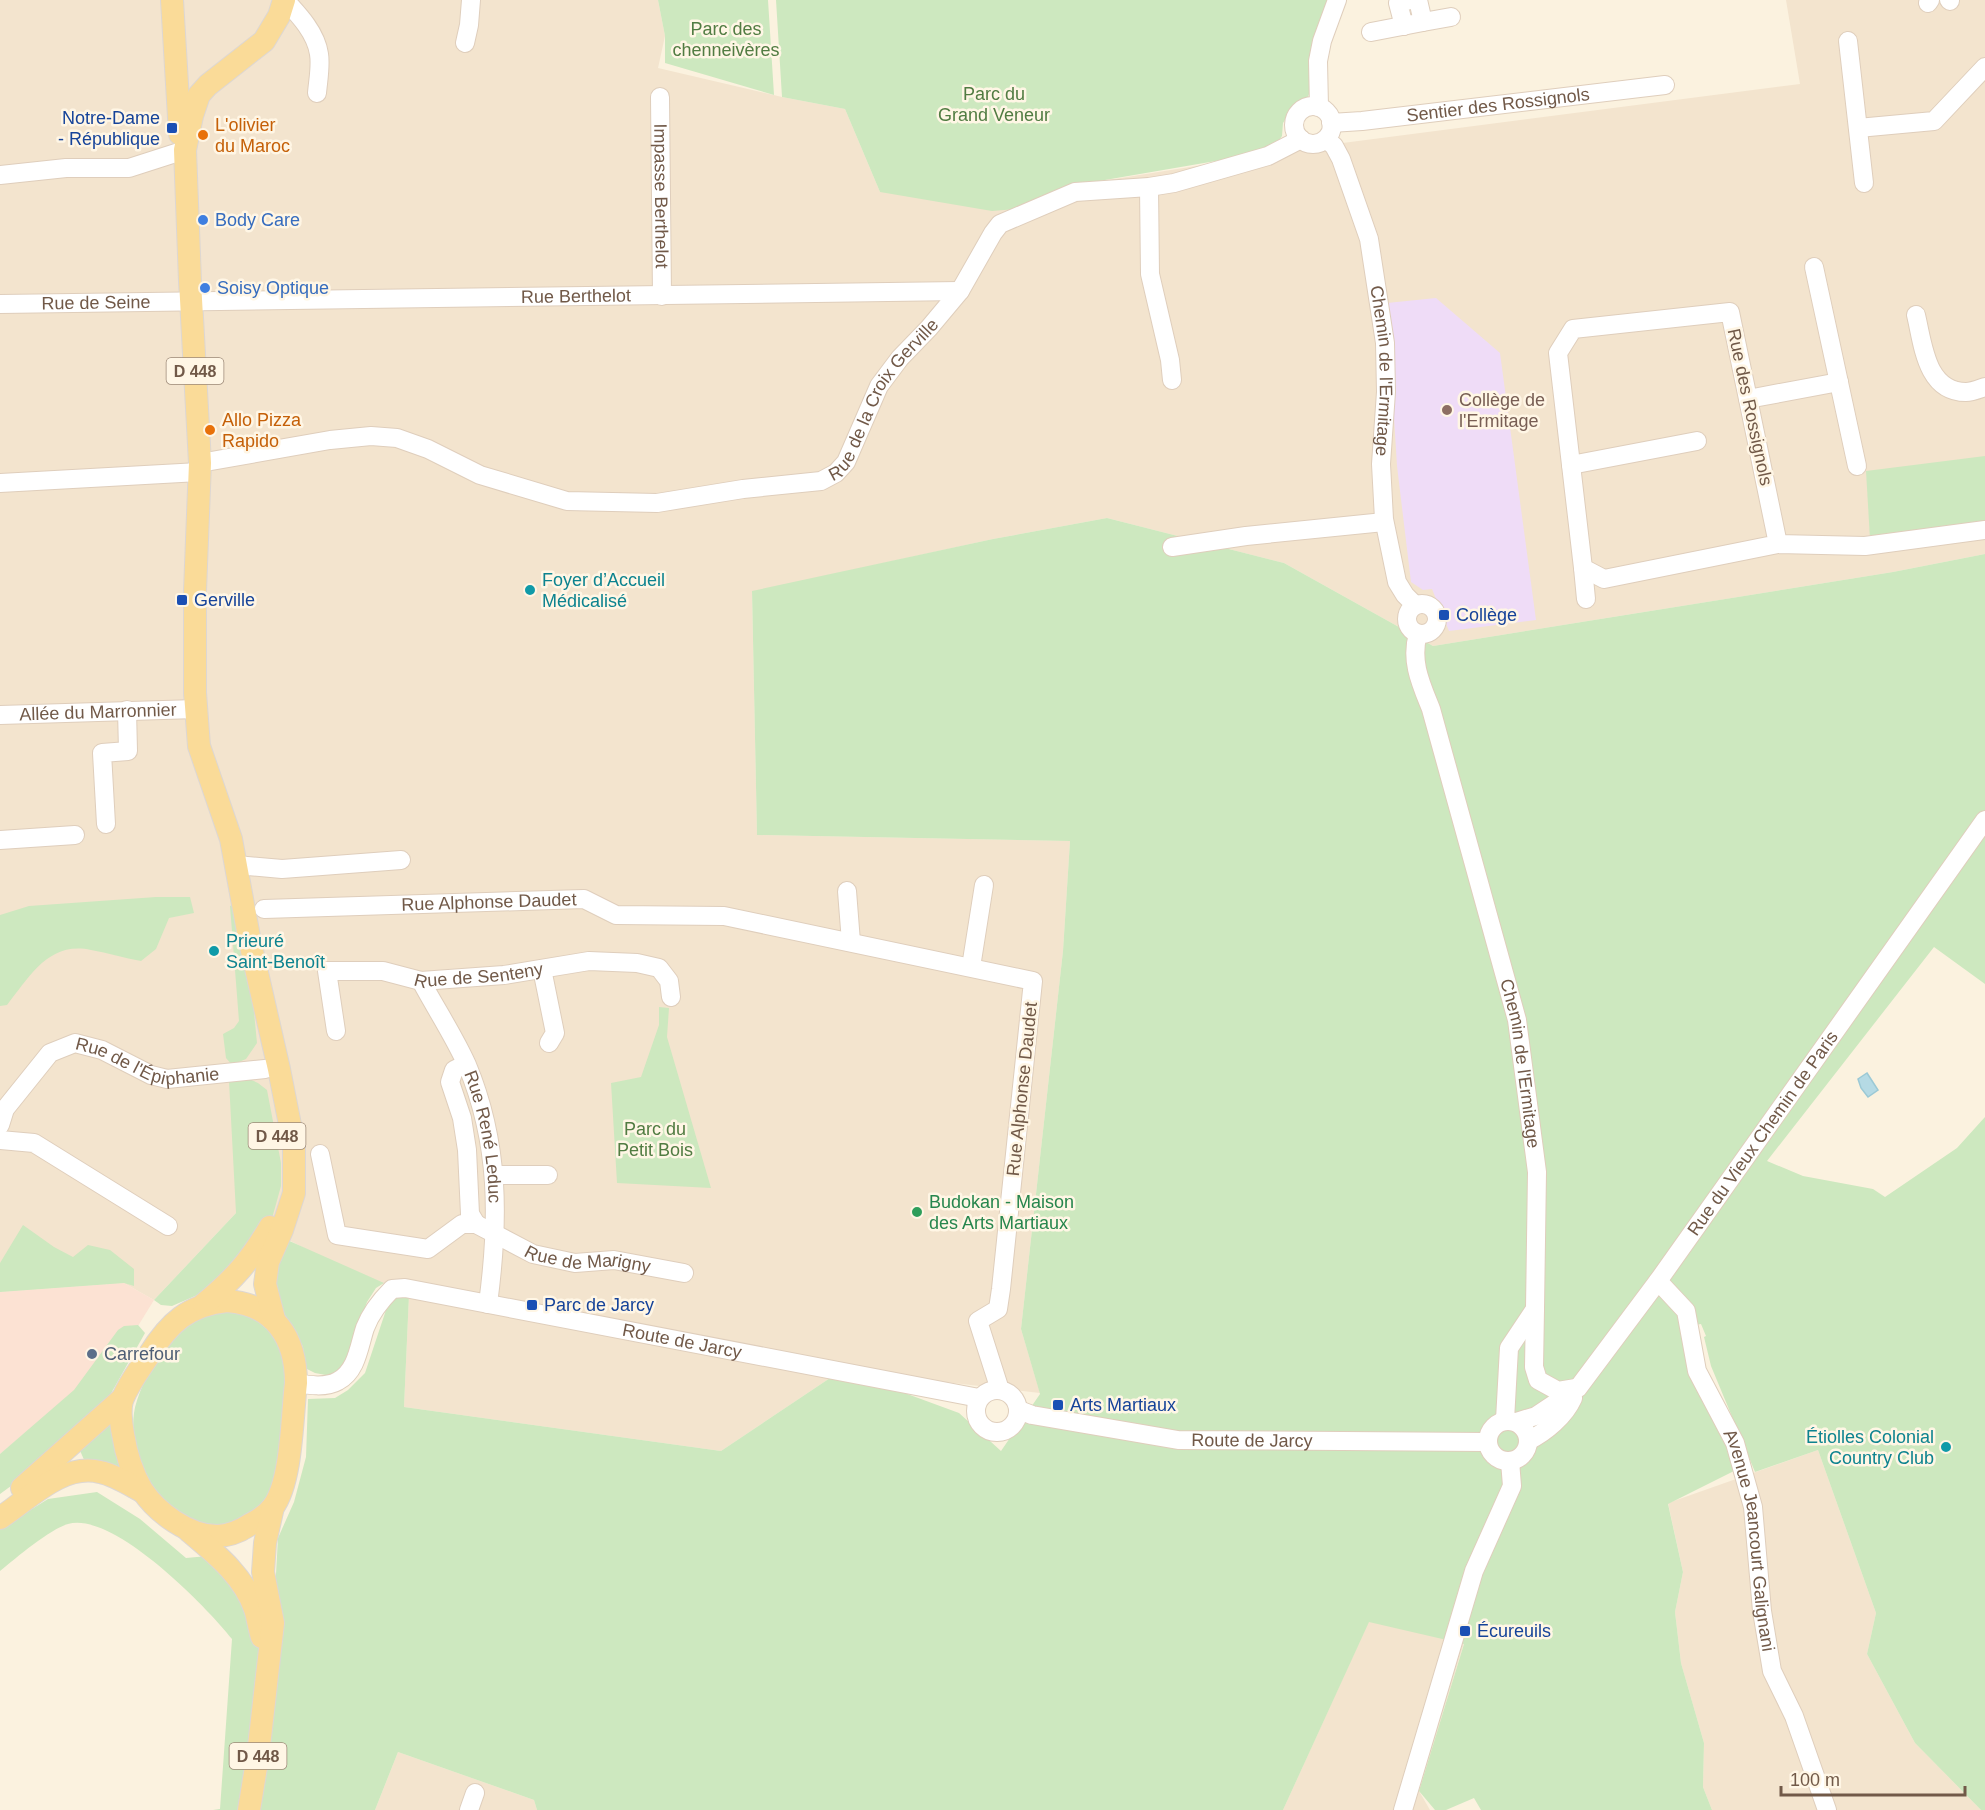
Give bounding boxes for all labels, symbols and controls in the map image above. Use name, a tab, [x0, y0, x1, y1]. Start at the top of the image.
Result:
park label: Parc des chenneivères	[672, 19, 780, 60]
park label: Parc du Grand Veneur	[938, 84, 1050, 125]
street label: Sentier des Rossignols	[1405, 84, 1591, 126]
place label: Notre-Dame - République	[58, 108, 160, 149]
place label: L'olivier du Maroc	[215, 115, 290, 156]
marker: Notre-Dame - République	[165, 121, 179, 135]
street label: Impasse Berthelot	[650, 123, 672, 269]
marker: L'olivier du Maroc	[196, 128, 210, 142]
place label: Body Care	[215, 210, 300, 230]
marker: Body Care	[196, 213, 210, 227]
place label: Soisy Optique	[217, 278, 329, 298]
marker: Soisy Optique	[198, 281, 212, 295]
street label: Chemin de l'Ermitage	[1366, 284, 1396, 457]
street label: Rue Berthelot	[521, 285, 631, 307]
street label: Rue de Seine	[41, 292, 151, 313]
street label: Rue de la Croix Gerville	[825, 315, 942, 485]
street label: Rue des Rossignols	[1724, 327, 1776, 487]
road number: D 448	[166, 358, 224, 384]
place label: Collège de l'Ermitage	[1459, 390, 1545, 431]
marker: Collège de l'Ermitage	[1440, 403, 1454, 417]
place label: Allo Pizza Rapido	[222, 410, 302, 451]
marker: Allo Pizza Rapido	[203, 423, 217, 437]
place label: Foyer d’Accueil Médicalisé	[542, 570, 665, 611]
marker: Foyer d’Accueil Médicalisé	[523, 583, 537, 597]
place label: Gerville	[194, 590, 255, 610]
marker: Gerville	[175, 593, 189, 607]
place label: Collège	[1456, 605, 1517, 625]
marker: Collège	[1437, 608, 1451, 622]
street label: Allée du Marronnier	[19, 700, 177, 724]
street label: Rue Alphonse Daudet	[401, 889, 577, 915]
place label: Prieuré Saint-Benoît	[226, 931, 325, 972]
marker: Prieuré Saint-Benoît	[207, 944, 221, 958]
street label: Rue de Senteny	[412, 959, 545, 992]
street label: Chemin de l'Ermitage	[1496, 977, 1544, 1150]
street label: Rue Alphonse Daudet	[1003, 1001, 1041, 1177]
street label: Rue du Vieux Chemin de Paris	[1683, 1027, 1842, 1239]
street label: Rue de l'Épiphanie	[74, 1034, 220, 1089]
street label: Rue René Leduc	[460, 1068, 505, 1203]
park label: Parc du Petit Bois	[617, 1119, 693, 1160]
road number: D 448	[248, 1123, 306, 1149]
place label: Budokan - Maison des Arts Martiaux	[929, 1192, 1074, 1233]
marker: Budokan - Maison des Arts Martiaux	[910, 1205, 924, 1219]
street label: Rue de Marigny	[521, 1241, 652, 1277]
place label: Parc de Jarcy	[544, 1295, 654, 1315]
marker: Parc de Jarcy	[525, 1298, 539, 1312]
street label: Route de Jarcy	[621, 1320, 743, 1362]
place label: Carrefour	[104, 1344, 180, 1364]
marker: Carrefour	[85, 1347, 99, 1361]
place label: Arts Martiaux	[1070, 1395, 1176, 1415]
marker: Arts Martiaux	[1051, 1398, 1065, 1412]
street label: Avenue Jeancourt Galignani	[1719, 1426, 1779, 1653]
place label: Étiolles Colonial Country Club	[1806, 1427, 1934, 1468]
street label: Route de Jarcy	[1191, 1430, 1313, 1451]
marker: Étiolles Colonial Country Club	[1939, 1440, 1953, 1454]
place label: Écureuils	[1477, 1621, 1551, 1641]
marker: Écureuils	[1458, 1624, 1472, 1638]
road number: D 448	[230, 1743, 286, 1769]
scale bar	[1781, 1759, 1966, 1797]
text: 100 m	[1790, 1770, 1840, 1790]

